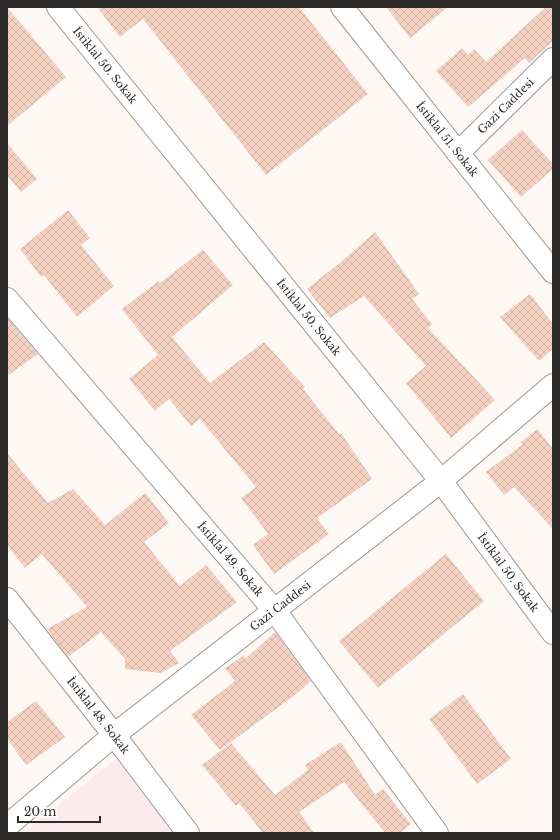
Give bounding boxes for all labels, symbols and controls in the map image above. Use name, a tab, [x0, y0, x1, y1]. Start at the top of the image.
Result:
street label: İstiklal 50. Sokak	[70, 24, 140, 107]
street label: Gazi Caddesi	[475, 75, 537, 137]
street label: İstiklal 51. Sokak	[413, 99, 482, 180]
street label: İstiklal 50. Sokak	[274, 276, 344, 359]
street label: İstiklal 49. Sokak	[195, 519, 267, 600]
street label: İstiklal 50. Sokak	[475, 530, 542, 615]
street label: Gazi Caddesi	[247, 578, 314, 634]
street label: İstiklal 48. Sokak	[64, 674, 133, 757]
scale bar	[18, 798, 100, 824]
text: 20 m	[24, 804, 56, 819]

